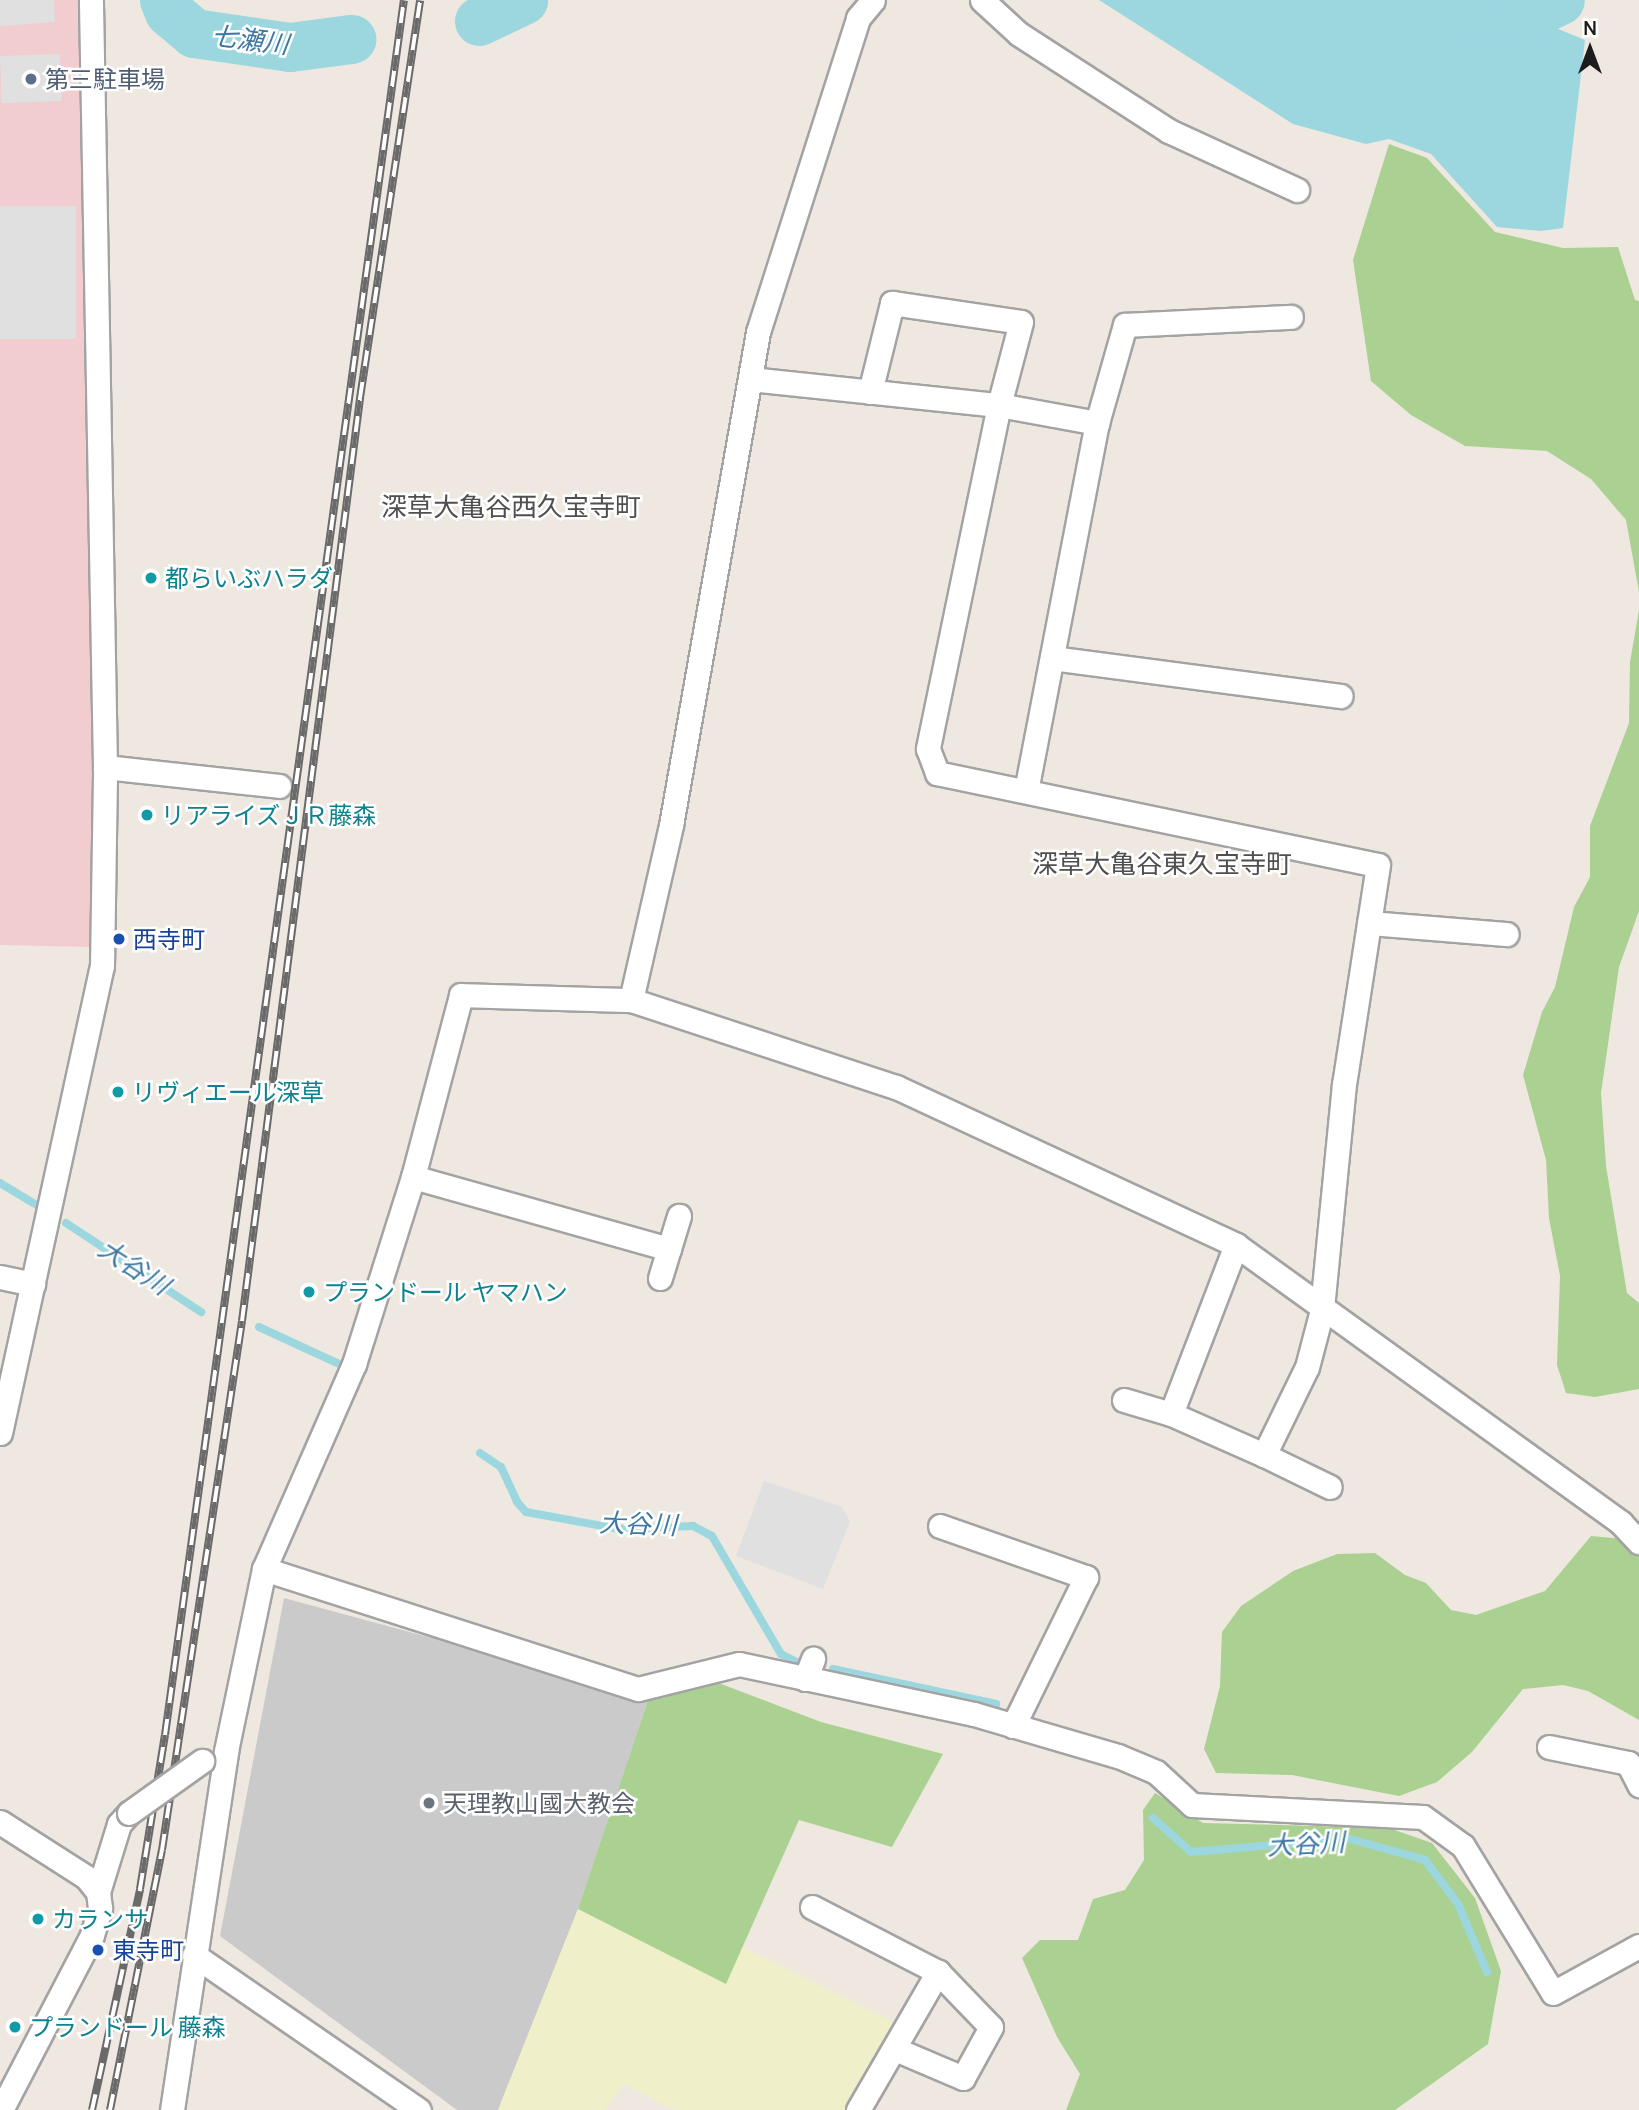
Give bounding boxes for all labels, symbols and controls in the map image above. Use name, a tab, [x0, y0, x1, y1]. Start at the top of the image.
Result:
north arrow	[1555, 14, 1625, 84]
text: N	[1583, 15, 1597, 41]
water label: 七瀬川	[209, 20, 291, 60]
place label: 第三駐車場	[45, 65, 165, 93]
marker: 第三駐車場	[23, 71, 39, 87]
district label: 深草大亀谷西久宝寺町	[381, 491, 641, 523]
place label: 都らいぶハラダ	[165, 564, 333, 592]
marker: 都らいぶハラダ	[143, 570, 159, 586]
place label: リアライズＪＲ藤森	[161, 801, 377, 829]
marker: リアライズＪＲ藤森	[139, 807, 155, 823]
district label: 深草大亀谷東久宝寺町	[1032, 848, 1292, 880]
place label: 西寺町	[133, 925, 205, 953]
marker: 西寺町	[111, 931, 127, 947]
place label: リヴィエール深草	[132, 1078, 324, 1106]
marker: リヴィエール深草	[110, 1084, 126, 1100]
water label: 大谷川	[93, 1233, 175, 1301]
place label: プランドール ヤマハン	[323, 1278, 568, 1306]
marker: プランドール ヤマハン	[301, 1284, 317, 1300]
water label: 大谷川	[598, 1507, 678, 1541]
place label: 天理教山國大教会	[443, 1789, 635, 1817]
marker: 天理教山國大教会	[421, 1795, 437, 1811]
water label: 大谷川	[1266, 1826, 1346, 1862]
place label: カランサ	[52, 1905, 148, 1933]
marker: カランサ	[30, 1911, 46, 1927]
place label: 東寺町	[112, 1936, 184, 1964]
marker: 東寺町	[90, 1942, 106, 1958]
place label: プランドール 藤森	[29, 2013, 226, 2041]
marker: プランドール 藤森	[7, 2019, 23, 2035]

